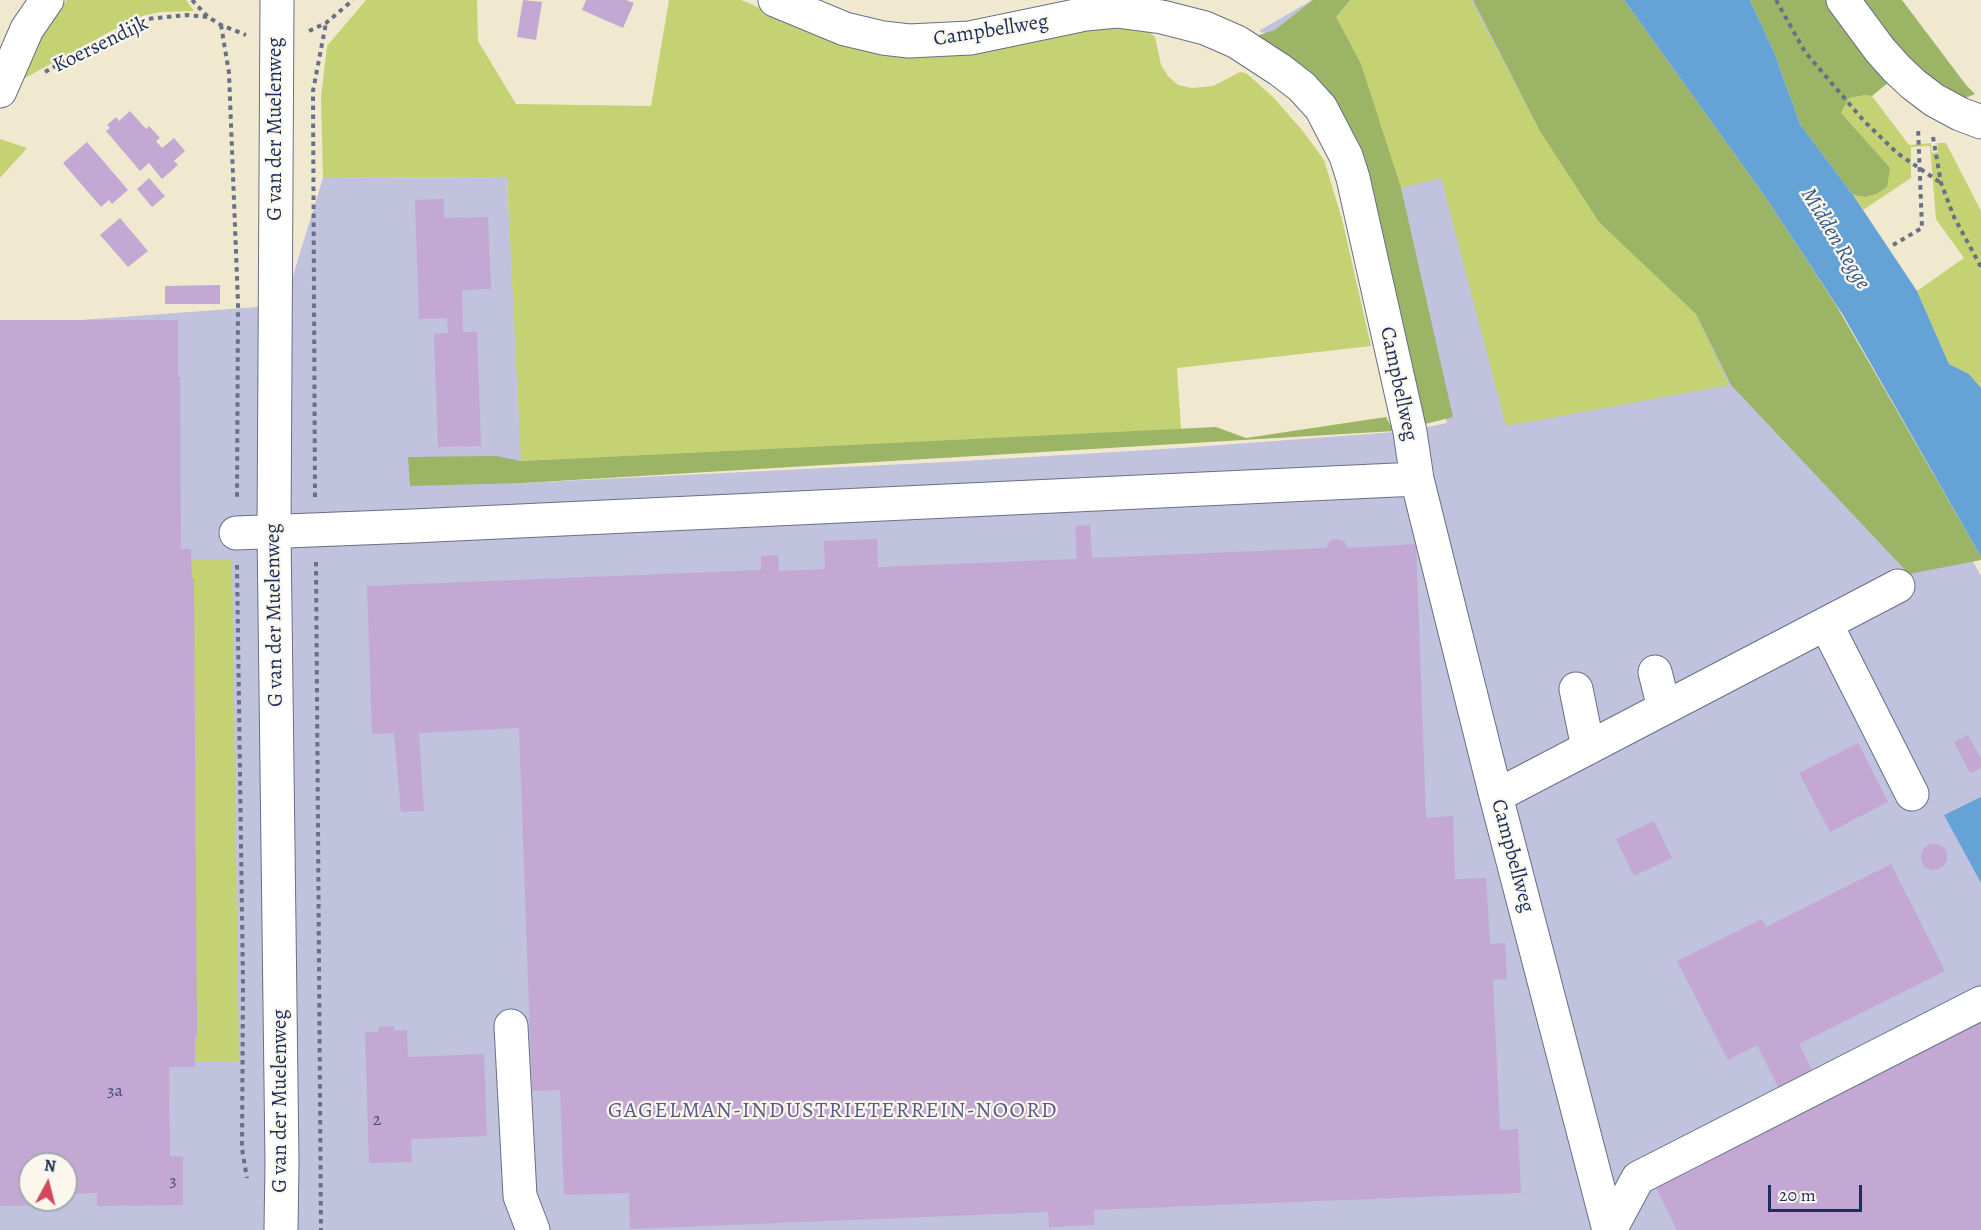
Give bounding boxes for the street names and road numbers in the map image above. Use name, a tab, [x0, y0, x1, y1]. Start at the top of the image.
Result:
street label: Campbellweg	[932, 9, 1050, 53]
street label: Koersendijk	[49, 11, 153, 79]
street label: G van der Muelenweg	[263, 37, 289, 221]
street label: Campbellweg	[1374, 325, 1422, 443]
street label: G van der Muelenweg	[261, 523, 289, 707]
street label: Campbellweg	[1485, 797, 1539, 915]
street label: G van der Muelenweg	[268, 1009, 294, 1193]

